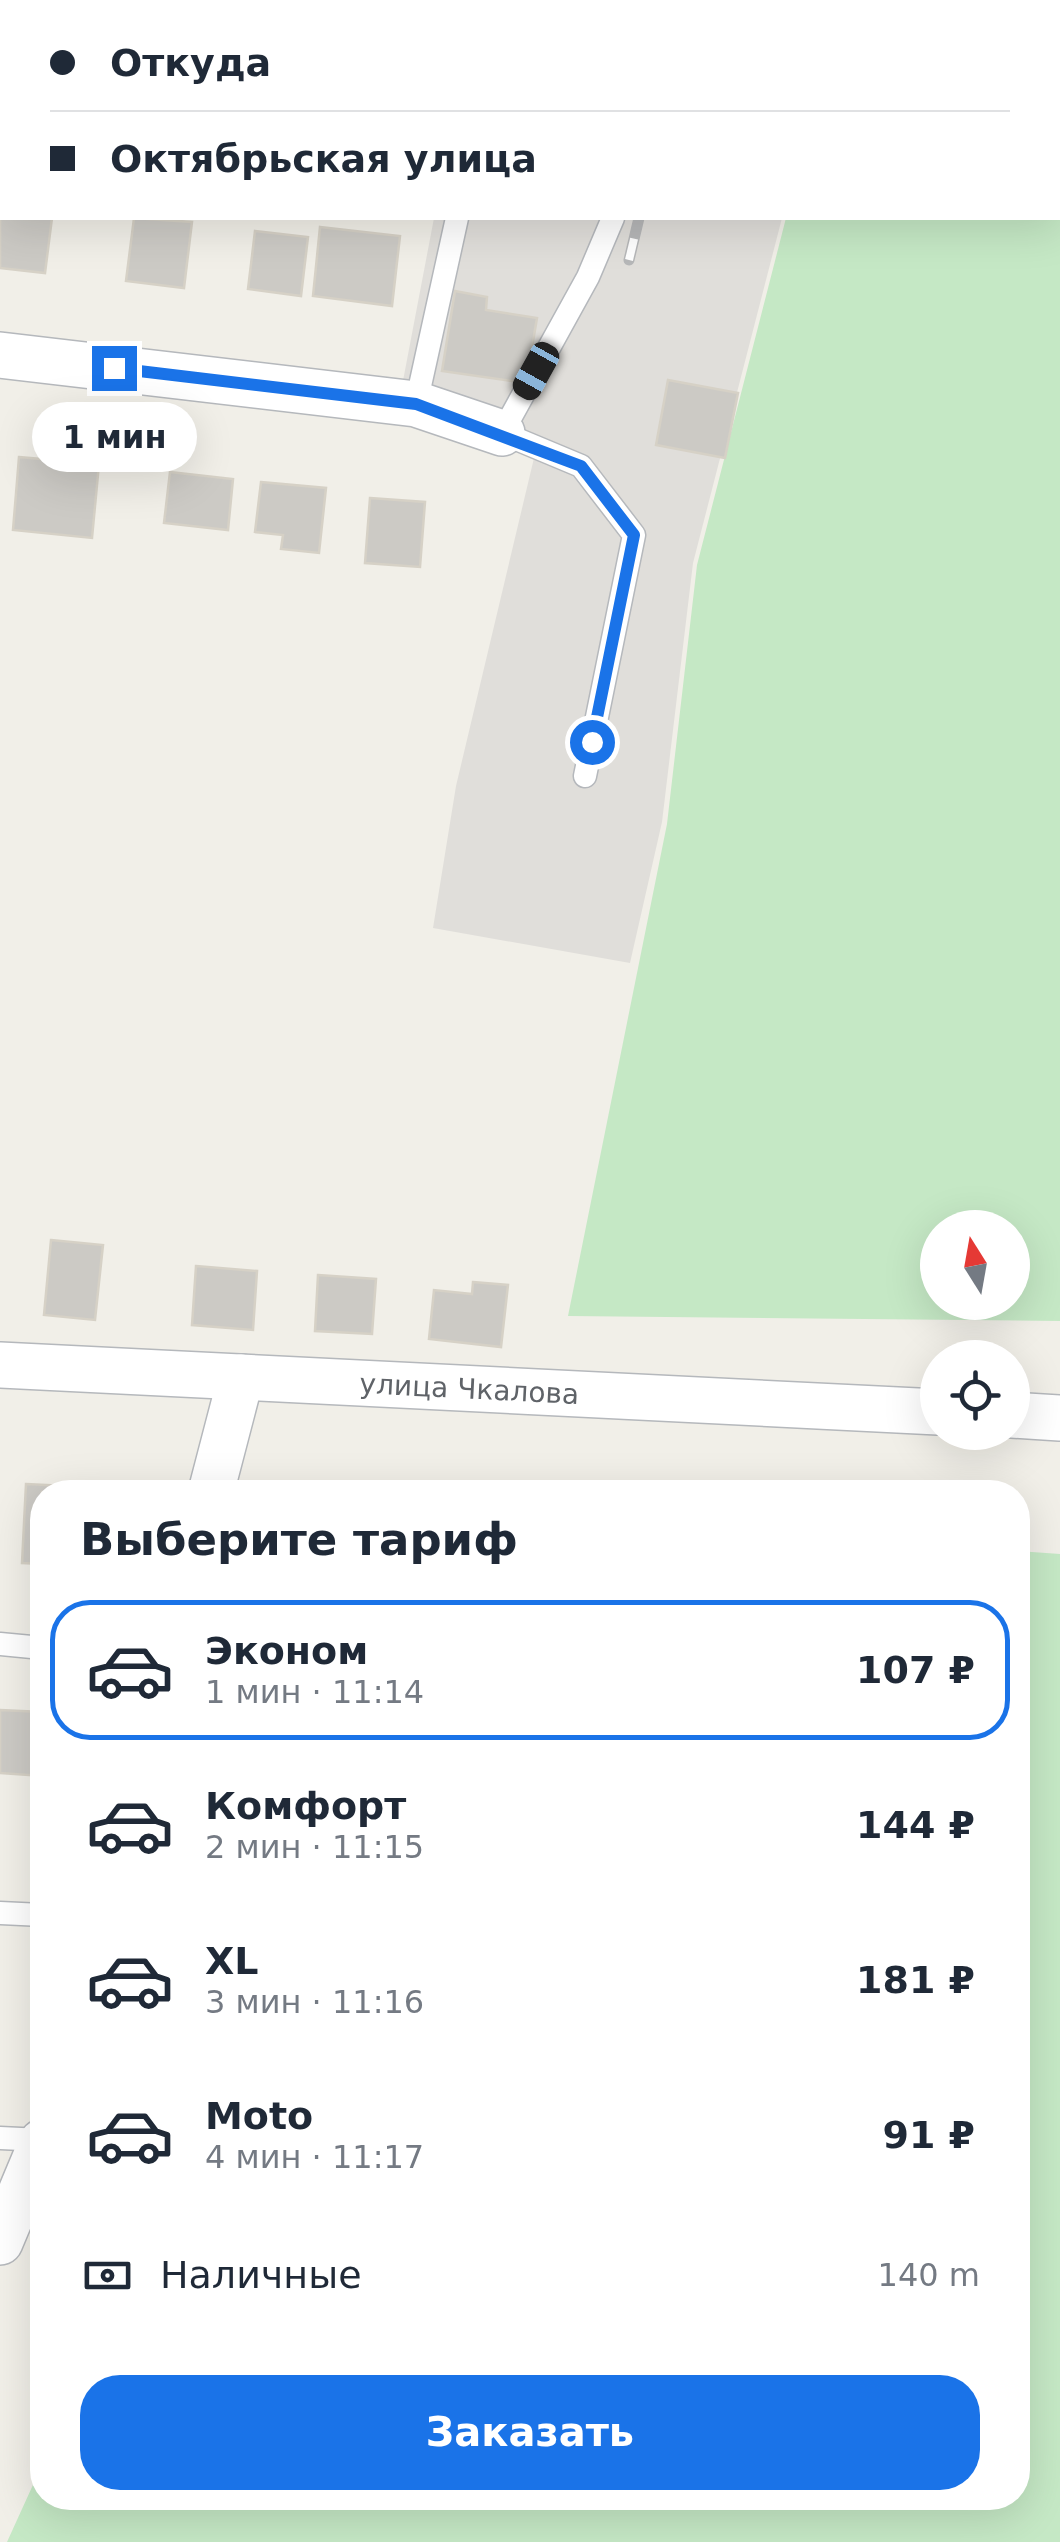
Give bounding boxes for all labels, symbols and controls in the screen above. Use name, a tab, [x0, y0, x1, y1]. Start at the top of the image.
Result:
text: Откуда	[110, 41, 271, 85]
text: Октябрьская улица	[110, 137, 537, 181]
car	[508, 337, 564, 405]
route end	[92, 346, 137, 391]
callout: 1 мин	[32, 403, 196, 473]
text: 1 мин	[62, 418, 167, 456]
route start	[570, 720, 615, 765]
north arrow	[920, 1210, 1030, 1320]
map controls	[920, 1210, 1030, 1450]
button: locate	[920, 1340, 1030, 1450]
street label: улица Чкалова	[359, 1367, 580, 1411]
text: Выберите тариф	[80, 1513, 518, 1566]
icon: car	[85, 1625, 175, 1715]
text: Эконом	[205, 1629, 368, 1673]
text: 107 ₽	[856, 1648, 975, 1692]
text: 1 мин · 11:14	[205, 1673, 424, 1711]
icon: car	[85, 1780, 175, 1870]
text: Комфорт	[205, 1784, 406, 1828]
text: 144 ₽	[856, 1803, 975, 1847]
text: 2 мин · 11:15	[205, 1828, 424, 1866]
icon: car	[85, 1935, 175, 2025]
text: XL	[205, 1939, 259, 1983]
text: 181 ₽	[856, 1958, 975, 2002]
text: 3 мин · 11:16	[205, 1983, 424, 2021]
icon: car	[85, 2090, 175, 2180]
text: Moto	[205, 2094, 313, 2138]
text: 91 ₽	[882, 2113, 975, 2157]
text: 4 мин · 11:17	[205, 2138, 424, 2176]
icon: cash	[80, 2248, 135, 2303]
text: Наличные	[160, 2253, 362, 2297]
text: 140 m	[878, 2256, 980, 2294]
button: Заказать	[80, 2375, 980, 2490]

